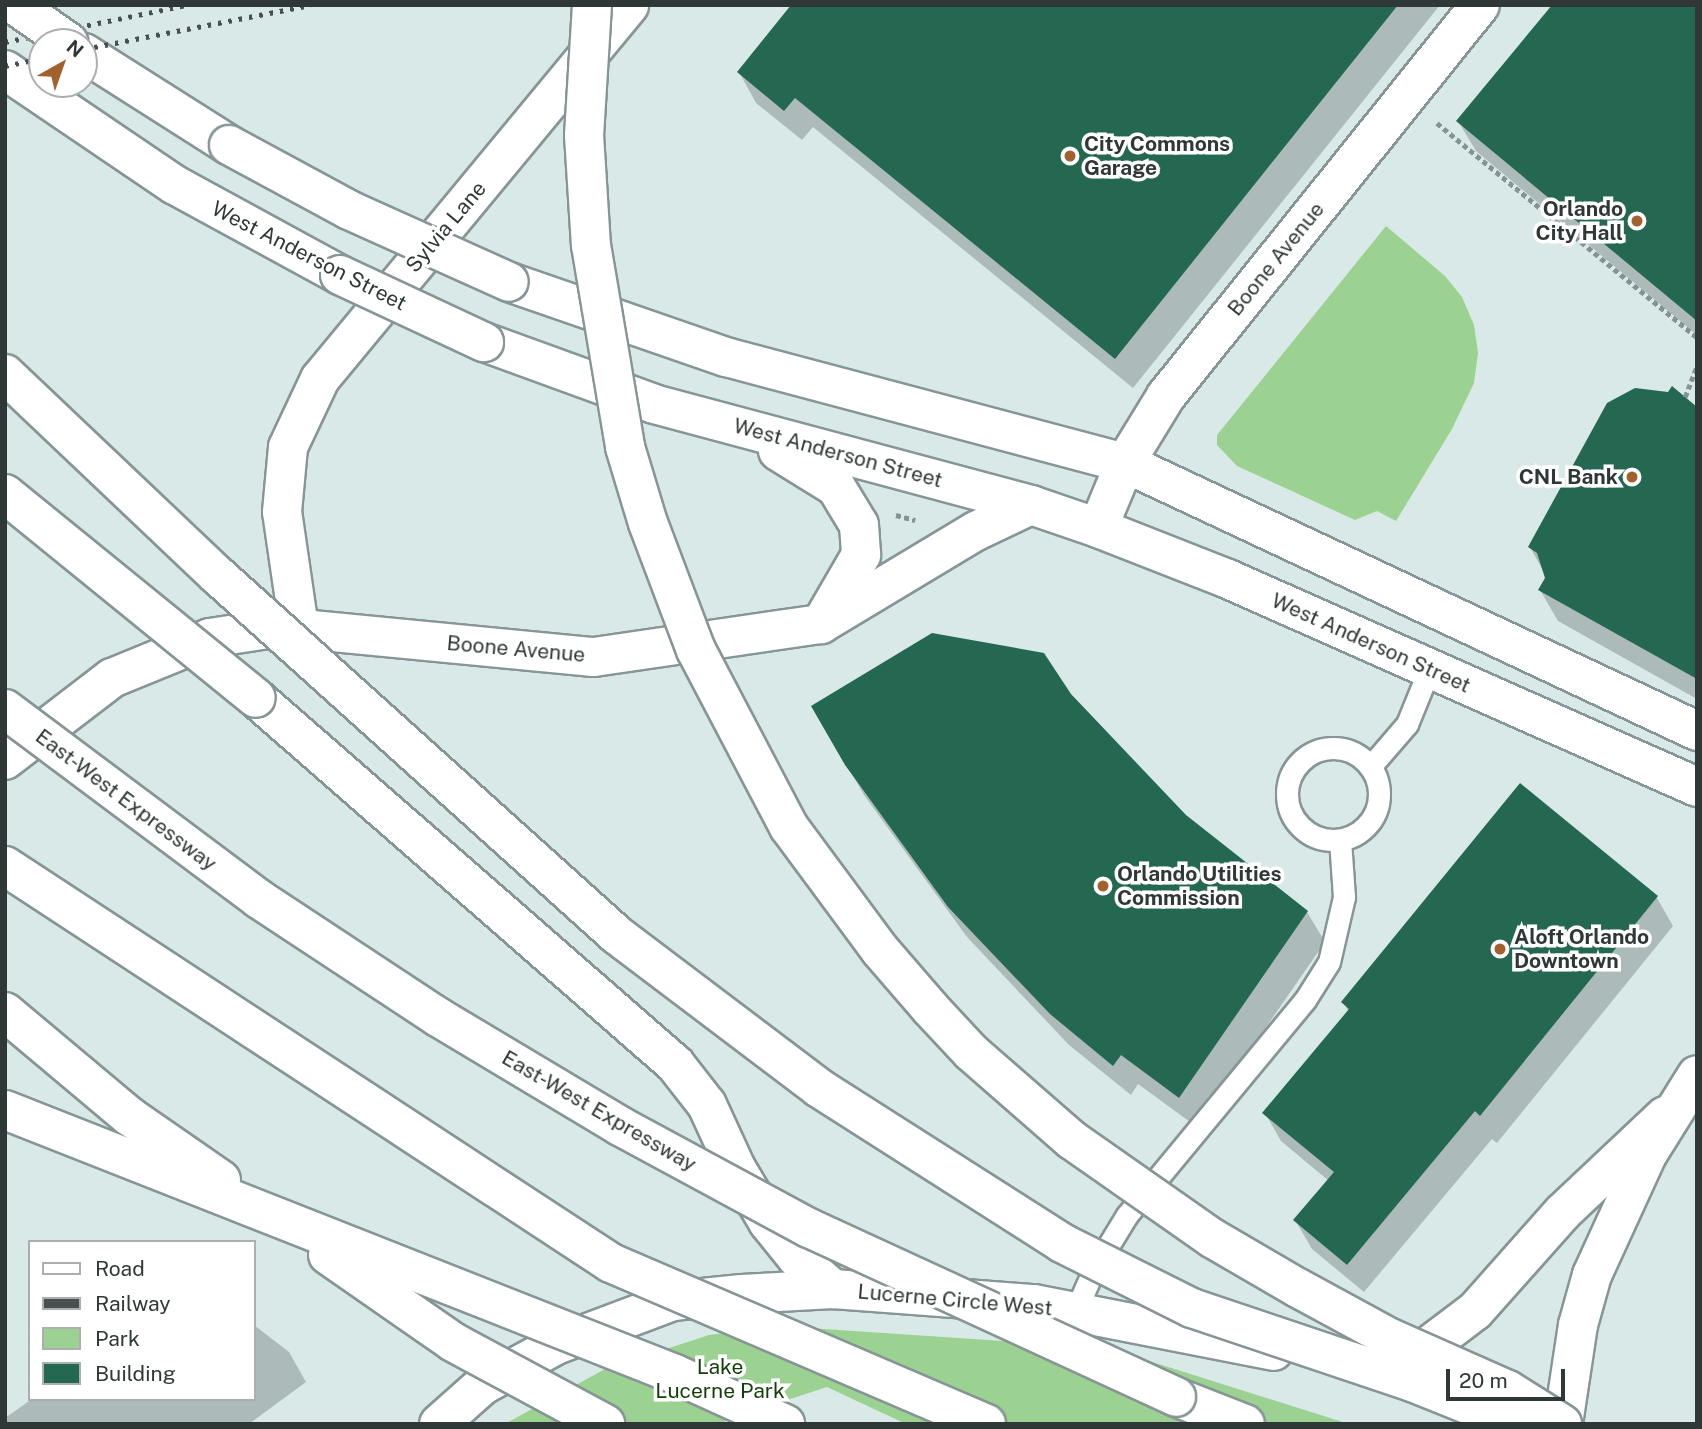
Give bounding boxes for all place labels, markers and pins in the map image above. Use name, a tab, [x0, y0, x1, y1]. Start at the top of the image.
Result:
place label: City Commons Garage	[1084, 131, 1230, 181]
marker: City Commons Garage	[1062, 148, 1078, 164]
place label: Orlando City Hall	[1535, 196, 1623, 246]
marker: Orlando City Hall	[1629, 213, 1645, 229]
place label: CNL Bank	[1519, 464, 1618, 490]
marker: CNL Bank	[1624, 469, 1640, 485]
place label: Orlando Utilities Commission	[1117, 861, 1282, 911]
marker: Orlando Utilities Commission	[1095, 878, 1111, 894]
place label: Aloft Orlando Downtown	[1514, 924, 1649, 974]
marker: Aloft Orlando Downtown	[1492, 941, 1508, 957]

